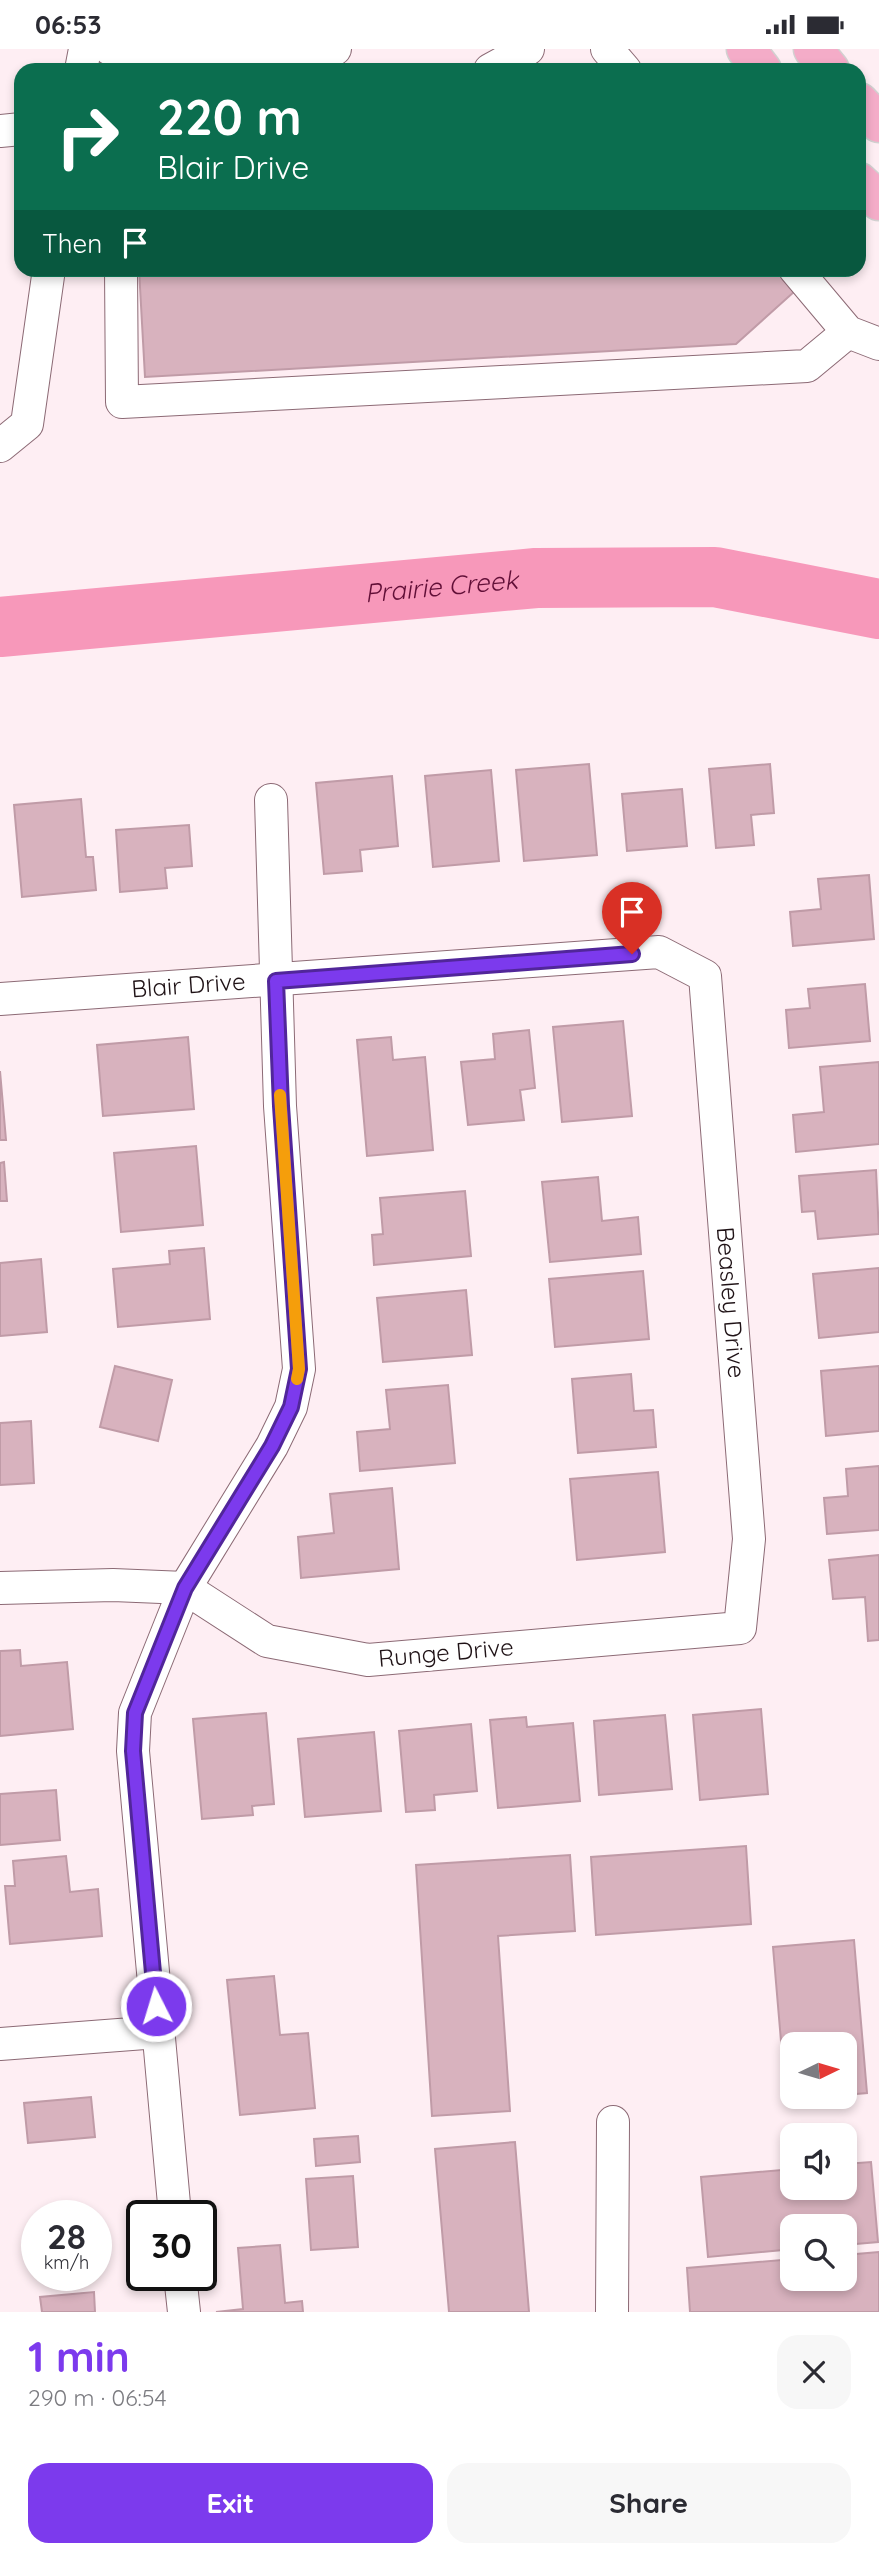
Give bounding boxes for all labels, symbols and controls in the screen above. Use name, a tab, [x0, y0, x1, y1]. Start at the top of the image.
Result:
text: 06:53	[35, 8, 101, 41]
text: 220 m	[157, 86, 302, 147]
icon: right	[42, 91, 133, 182]
text: Blair Drive	[157, 147, 309, 187]
icon: arrive	[116, 224, 154, 262]
text: Then	[42, 227, 102, 260]
water label: Prairie Creek	[363, 563, 521, 610]
pin	[602, 882, 662, 954]
icon: arrive	[613, 893, 651, 931]
street label: Blair Drive	[130, 966, 247, 1004]
street label: Beasley Drive	[711, 1226, 752, 1379]
street label: Runge Drive	[377, 1631, 515, 1673]
position arrow	[119, 1969, 193, 2043]
north arrow	[780, 2032, 858, 2109]
map controls	[780, 2032, 857, 2291]
button: sound	[780, 2123, 857, 2200]
speed limit sign: 30	[126, 2200, 217, 2291]
text: 28	[47, 2214, 86, 2258]
button: search	[780, 2214, 857, 2291]
text: km/h	[44, 2251, 89, 2274]
text: 1 min	[28, 2330, 130, 2383]
button: close	[777, 2335, 851, 2409]
text: 290 m · 06:54	[28, 2383, 167, 2412]
button: Exit	[28, 2463, 433, 2543]
button: Share	[447, 2463, 851, 2543]

